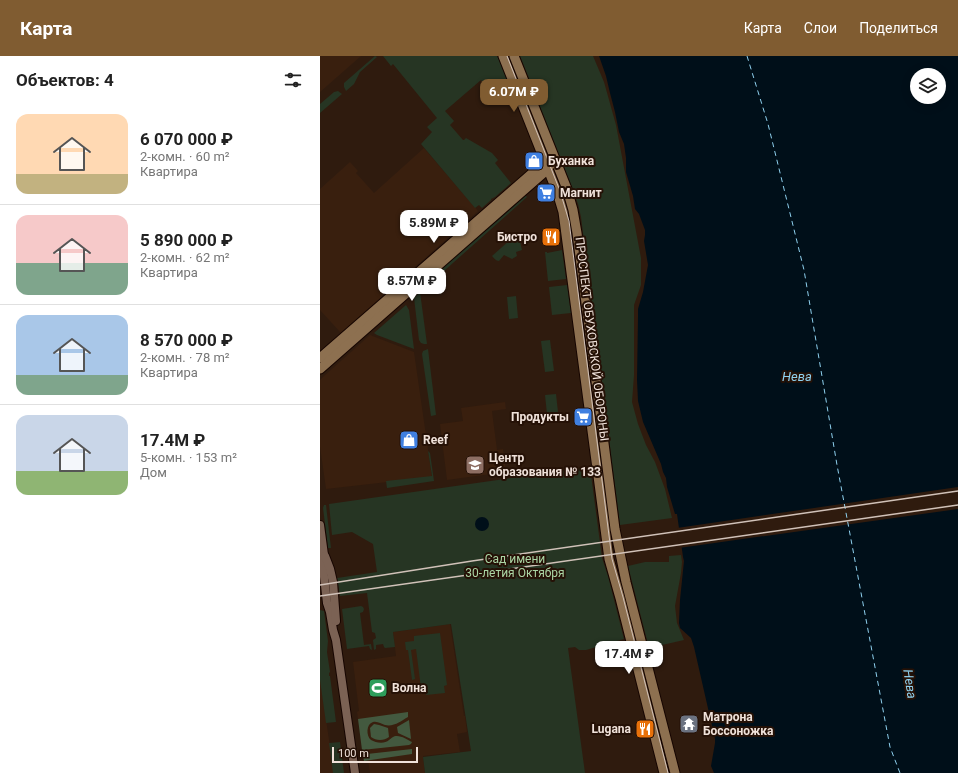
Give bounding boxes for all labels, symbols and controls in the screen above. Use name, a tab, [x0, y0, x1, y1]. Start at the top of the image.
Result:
text: Карта	[20, 17, 72, 40]
text: Карта	[744, 20, 782, 36]
text: Слои	[804, 20, 837, 36]
text: Поделиться	[859, 20, 938, 36]
map controls	[910, 68, 946, 104]
button: layers	[910, 68, 946, 104]
icon: filters	[282, 69, 304, 91]
text: Объектов: 4	[16, 70, 114, 90]
pin: 6.07M ₽	[477, 79, 551, 113]
text: 6.07M ₽	[489, 84, 539, 99]
text: 6 070 000 ₽	[140, 129, 233, 149]
icon: home	[48, 130, 96, 178]
text: 2-комн. · 60 m²	[140, 149, 230, 164]
shop icon: Буханка	[523, 150, 545, 172]
place label: Буханка	[548, 154, 595, 168]
text: Квартира	[140, 164, 198, 179]
supermarket icon: Магнит	[535, 182, 557, 204]
place label: Магнит	[560, 186, 602, 200]
pin: 5.89M ₽	[397, 210, 471, 244]
text: 5.89M ₽	[409, 215, 459, 230]
restaurant icon: Бистро	[540, 226, 562, 248]
text: 5 890 000 ₽	[140, 230, 233, 250]
place label: Бистро	[497, 230, 537, 244]
icon: home	[48, 231, 96, 279]
street label: ПРОСПЕКТ ОБУХОВСКОЙ ОБОРОНЫ	[573, 236, 612, 442]
text: 2-комн. · 62 m²	[140, 250, 230, 265]
text: Квартира	[140, 265, 198, 280]
pin: 8.57M ₽	[375, 268, 449, 302]
text: 8.57M ₽	[387, 273, 437, 288]
text: 8 570 000 ₽	[140, 330, 233, 350]
icon: home	[48, 331, 96, 379]
text: 2-комн. · 78 m²	[140, 350, 230, 365]
text: Квартира	[140, 365, 198, 380]
water label: Нева	[782, 369, 812, 384]
supermarket icon: Продукты	[572, 406, 594, 428]
place label: Продукты	[511, 410, 569, 424]
shop icon: Reef	[398, 429, 420, 451]
text: 17.4M ₽	[140, 430, 205, 450]
icon: home	[48, 431, 96, 479]
place label: Reef	[423, 433, 449, 447]
text: 5-комн. · 153 m²	[140, 450, 237, 465]
place label: Центр образования № 133	[489, 451, 601, 479]
school or university icon: Центр образования № 133	[464, 454, 486, 476]
text: Дом	[140, 465, 167, 480]
park label: Сад имени 30-летия Октября	[465, 552, 565, 580]
pin: 17.4M ₽	[592, 641, 666, 675]
text: 17.4M ₽	[604, 646, 654, 661]
water label: Нева	[900, 668, 920, 700]
sports icon: Волна	[367, 677, 389, 699]
place label: Волна	[392, 681, 427, 695]
place label: Матрона Боссоножка	[703, 710, 774, 738]
temple icon: Матрона Боссоножка	[678, 713, 700, 735]
restaurant icon: Lugana	[634, 718, 656, 740]
place label: Lugana	[592, 722, 632, 736]
scale bar	[332, 745, 418, 764]
text: 100 m	[338, 747, 369, 760]

